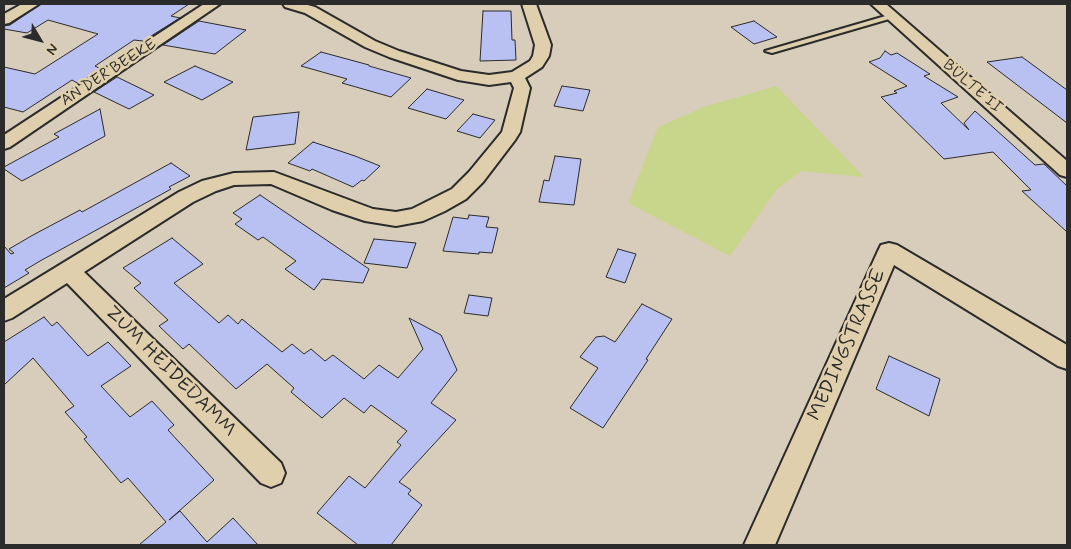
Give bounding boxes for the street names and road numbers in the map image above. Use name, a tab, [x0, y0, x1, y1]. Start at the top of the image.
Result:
street label: AN DER BEEKE	[58, 35, 160, 111]
street label: BÜLTE II	[938, 56, 1006, 118]
street label: MEDINGSTRASSE	[804, 265, 892, 425]
street label: ZUM HEIDEDAMM	[99, 301, 241, 443]

